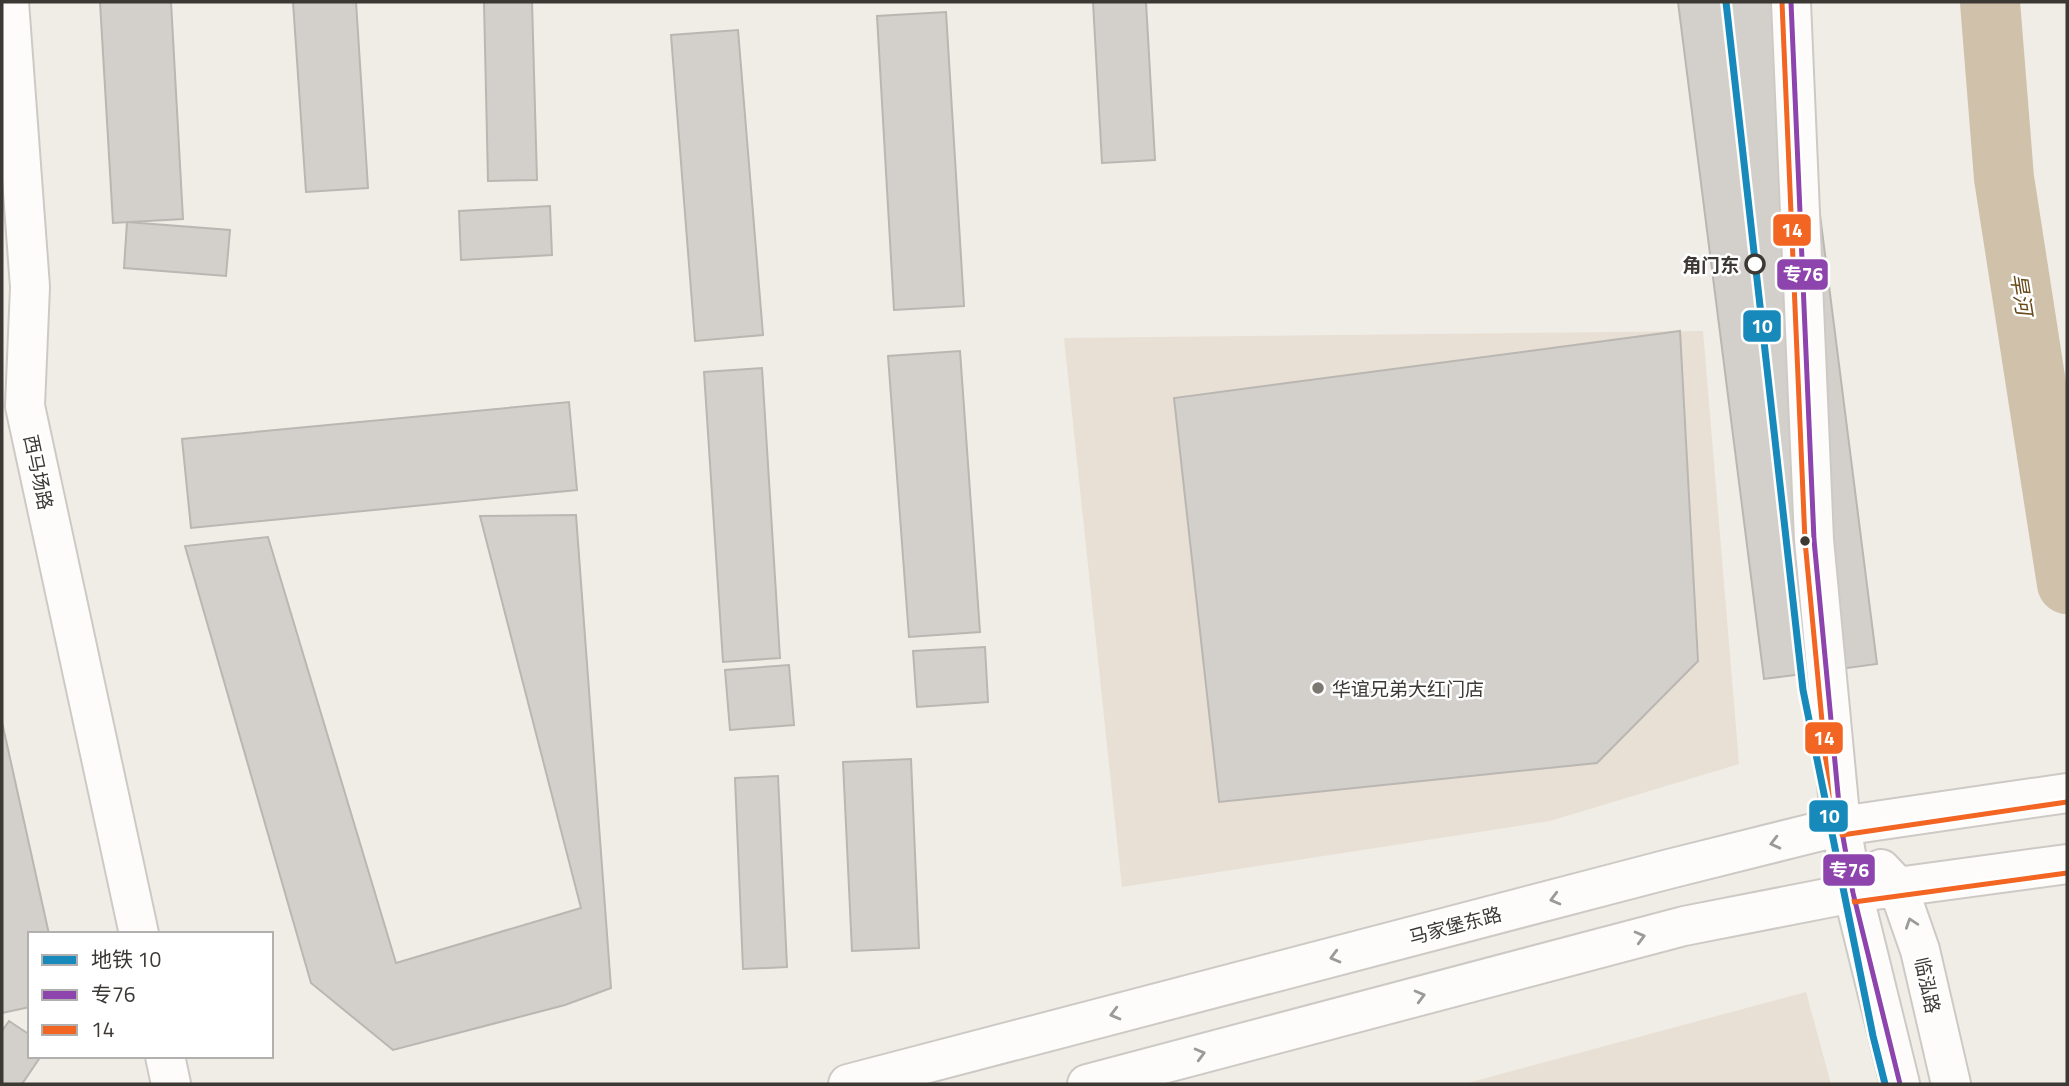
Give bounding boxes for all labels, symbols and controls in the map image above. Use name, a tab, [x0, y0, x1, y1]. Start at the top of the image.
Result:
line badge: 14	[1772, 213, 1812, 247]
text: 14	[1781, 215, 1803, 244]
place label: 角门东	[1682, 250, 1739, 279]
marker: 角门东	[1745, 254, 1765, 274]
line badge: 专76	[1776, 258, 1829, 291]
text: 专76	[1783, 259, 1823, 288]
water label: 旱河	[2003, 271, 2042, 321]
line badge: 10	[1742, 309, 1782, 343]
text: 10	[1751, 311, 1773, 340]
street label: 西马场路	[17, 432, 61, 512]
unlabelled marker	[1798, 534, 1812, 548]
place label: 华谊兄弟大红门店	[1332, 674, 1484, 703]
marker: 华谊兄弟大红门店	[1310, 680, 1326, 696]
line badge: 14	[1804, 721, 1844, 755]
text: 14	[1813, 723, 1835, 752]
line badge: 10	[1808, 799, 1849, 833]
text: 10	[1818, 801, 1840, 830]
one-way arrow	[1769, 835, 1781, 849]
line badge: 专76	[1822, 853, 1876, 887]
text: 专76	[1829, 855, 1869, 884]
one-way arrow	[1549, 891, 1561, 905]
street label: 马家堡东路	[1405, 899, 1505, 951]
one-way arrow	[1905, 918, 1919, 930]
one-way arrow	[1634, 931, 1646, 946]
legend	[28, 932, 273, 1058]
text: 地铁 10	[91, 943, 161, 975]
one-way arrow	[1329, 948, 1341, 963]
street label: 临泓路	[1908, 954, 1948, 1016]
text: 专76	[91, 978, 136, 1010]
one-way arrow	[1414, 990, 1426, 1004]
one-way arrow	[1109, 1006, 1121, 1020]
text: 14	[91, 1013, 115, 1045]
one-way arrow	[1194, 1048, 1206, 1062]

